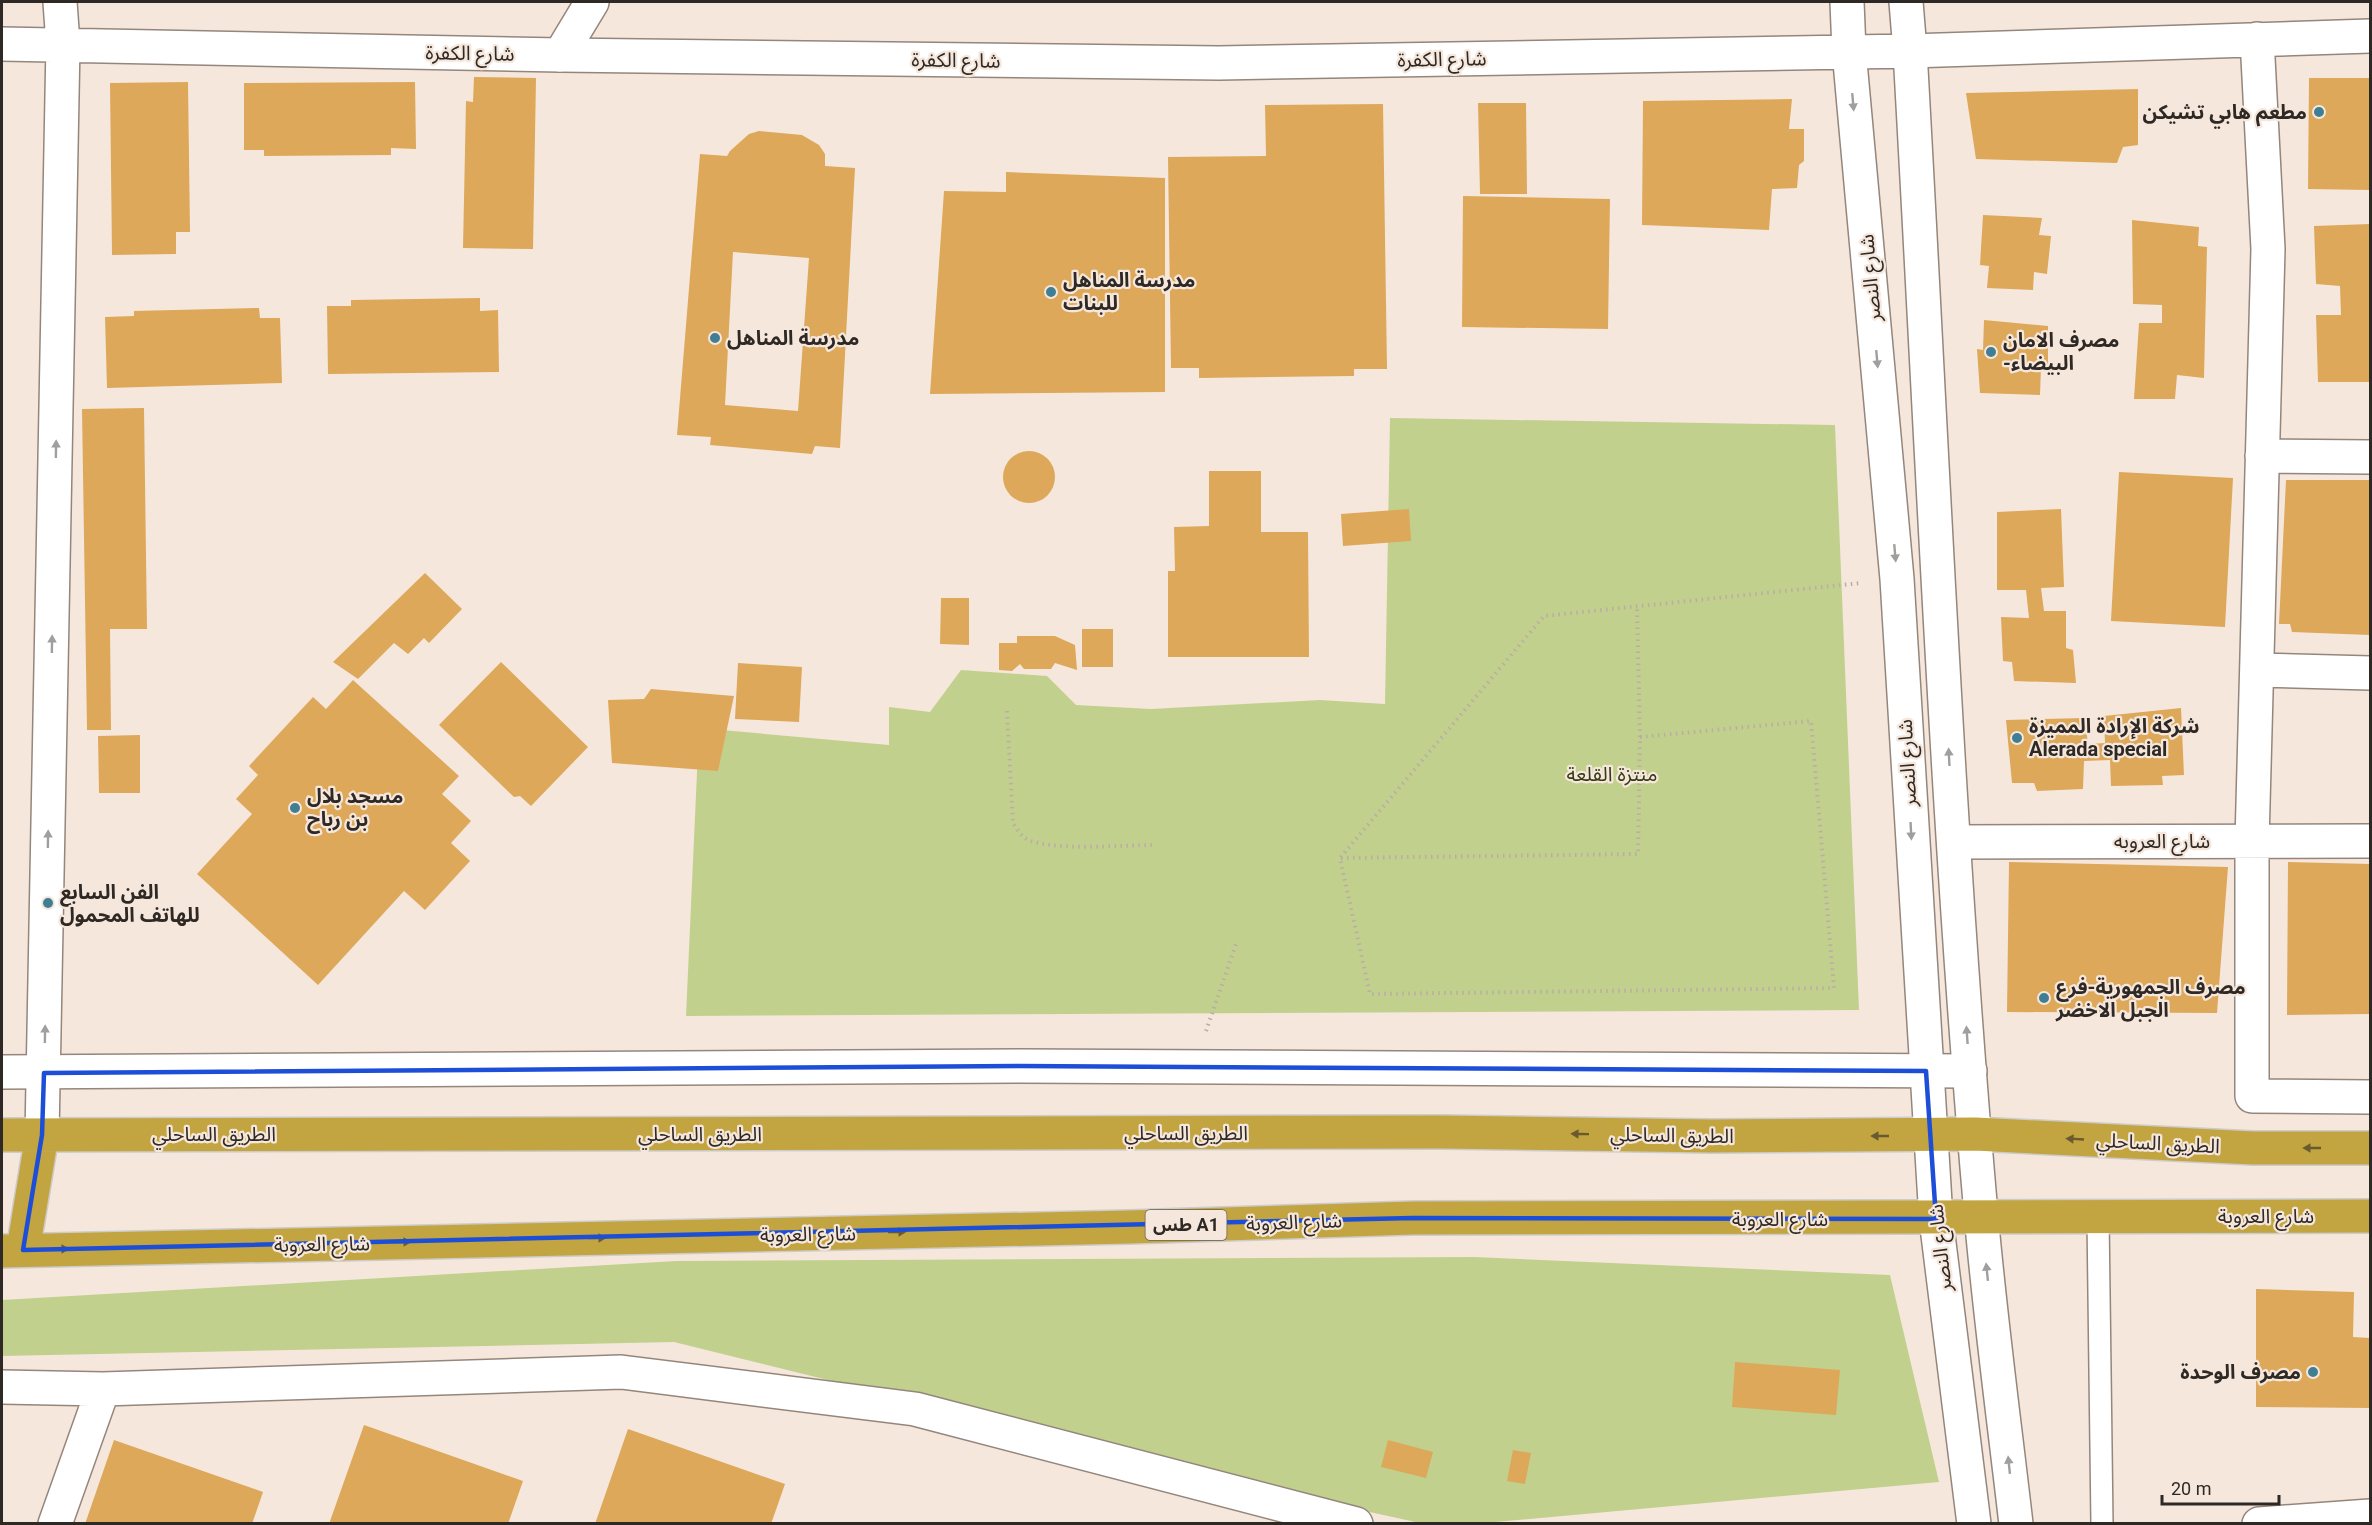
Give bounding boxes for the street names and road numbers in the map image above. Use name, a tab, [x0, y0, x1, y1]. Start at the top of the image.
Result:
street label: شارع الكفرة	[425, 40, 515, 69]
street label: شارع الكفرة	[1397, 46, 1487, 75]
street label: شارع الكفرة	[911, 47, 1001, 76]
street label: شارع النصر	[1854, 233, 1889, 324]
street label: شارع النصر	[1893, 718, 1924, 808]
street label: شارع العروبه	[2114, 829, 2210, 856]
street label: الطريق الساحلي	[1124, 1121, 1248, 1149]
street label: الطريق الساحلي	[152, 1122, 276, 1150]
street label: الطريق الساحلي	[638, 1122, 762, 1150]
street label: الطريق الساحلي	[1610, 1122, 1734, 1152]
street label: الطريق الساحلي	[2095, 1128, 2220, 1162]
street label: شارع النصر	[1923, 1203, 1960, 1294]
street label: شارع العروبة	[2218, 1204, 2314, 1231]
street label: شارع العروبة	[1732, 1207, 1828, 1234]
street label: شارع العروبة	[1245, 1208, 1343, 1239]
road number: طس A1	[1146, 1210, 1226, 1240]
street label: شارع العروبة	[760, 1221, 856, 1250]
street label: شارع العروبة	[274, 1231, 370, 1260]

